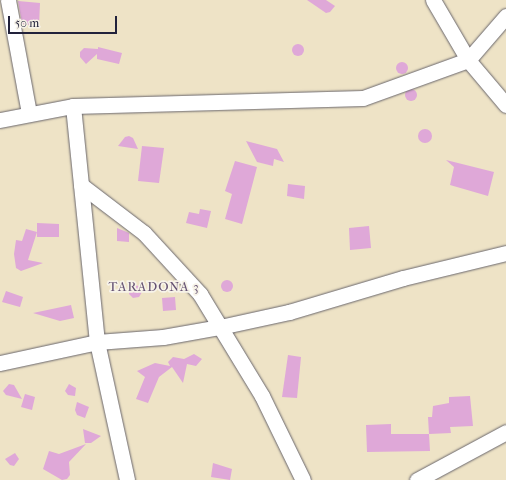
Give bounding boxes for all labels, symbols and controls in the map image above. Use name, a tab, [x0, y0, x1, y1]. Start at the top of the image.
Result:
scale bar	[10, 8, 119, 34]
text: 50 m	[15, 16, 39, 30]
district label: TARADONA 3	[109, 279, 199, 295]

